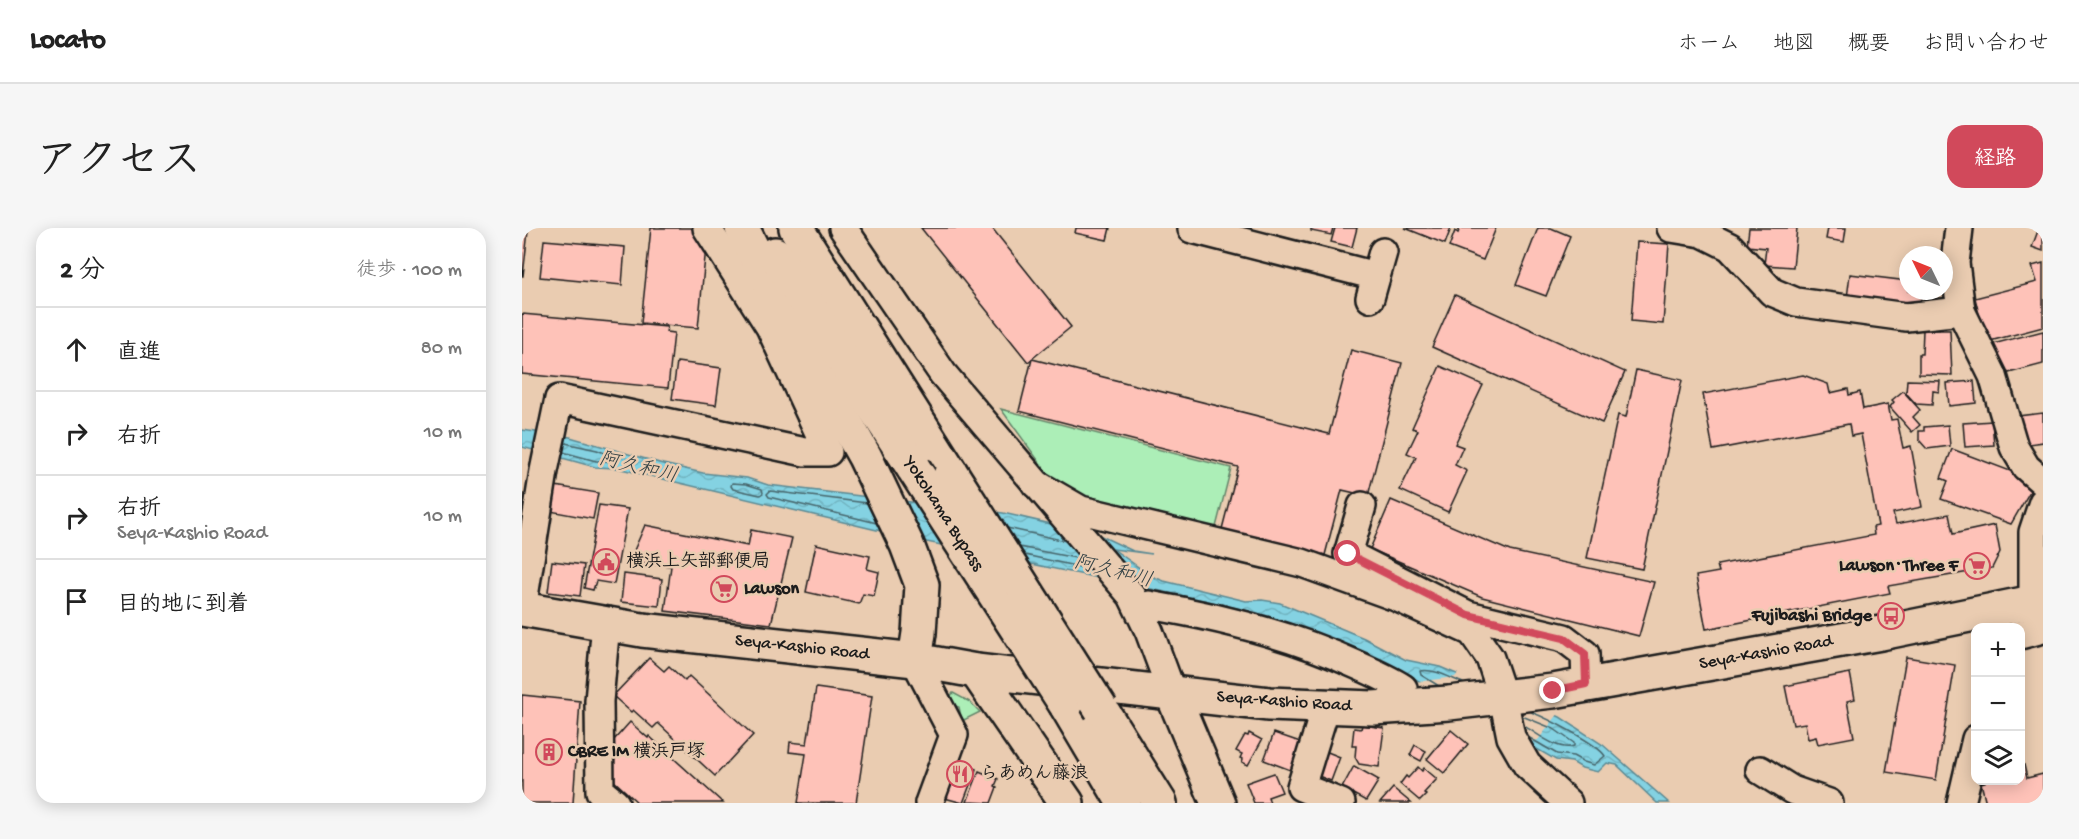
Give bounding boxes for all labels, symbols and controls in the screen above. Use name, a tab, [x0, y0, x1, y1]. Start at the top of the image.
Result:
text: Locato	[30, 25, 106, 58]
text: ホーム	[1678, 33, 1740, 58]
text: 地図	[1773, 33, 1815, 58]
text: 概要	[1848, 33, 1890, 58]
text: お問い合わせ	[1923, 33, 2049, 58]
button: 経路	[1947, 125, 2043, 188]
text: アクセス	[36, 140, 201, 189]
north arrow	[1899, 246, 1953, 300]
text: 2 分	[60, 257, 105, 288]
text: 徒歩 · 100 m	[357, 260, 462, 283]
icon: ahead	[60, 333, 93, 366]
text: 80 m	[421, 338, 462, 361]
text: 直進	[117, 341, 161, 367]
icon: right	[60, 417, 93, 450]
text: 10 m	[424, 422, 462, 445]
text: 右折	[117, 425, 161, 451]
water label: 阿久和川	[596, 447, 680, 489]
street label: Yokohama Bypass	[897, 451, 988, 576]
text: 右折	[117, 497, 161, 523]
icon: right	[60, 501, 93, 534]
text: 10 m	[424, 506, 462, 529]
text: Seya-Kashio Road	[117, 523, 267, 546]
route start	[1334, 540, 1360, 566]
public building icon: 横浜上矢部郵便局	[591, 547, 621, 577]
water label: 阿久和川	[1071, 550, 1155, 594]
place label: 横浜上矢部郵便局	[626, 551, 770, 573]
supermarket icon: Lawson･Three F	[1962, 551, 1992, 581]
place label: Lawson･Three F	[1839, 556, 1960, 577]
supermarket icon: Lawson	[709, 574, 739, 604]
place label: Lawson	[744, 579, 800, 600]
icon: arrive	[60, 585, 93, 618]
text: 目的地に到着	[117, 593, 249, 619]
bus stop icon: Fujibashi Bridge	[1876, 601, 1906, 631]
place label: Fujibashi Bridge	[1751, 606, 1873, 627]
map controls	[1971, 623, 2025, 785]
button: +	[1971, 623, 2025, 677]
street label: Seya-Kashio Road	[734, 630, 872, 666]
street label: Seya-Kashio Road	[1698, 631, 1836, 675]
route end	[1539, 677, 1565, 703]
button: −	[1971, 677, 2025, 731]
street label: Seya-Kashio Road	[1216, 687, 1354, 717]
button: layers	[1971, 731, 2025, 785]
building icon: CBRE IM 横浜戸塚	[534, 737, 564, 767]
place label: CBRE IM 横浜戸塚	[567, 741, 705, 763]
restaurant icon: らあめん藤浪	[945, 759, 975, 789]
place label: らあめん藤浪	[980, 763, 1088, 785]

